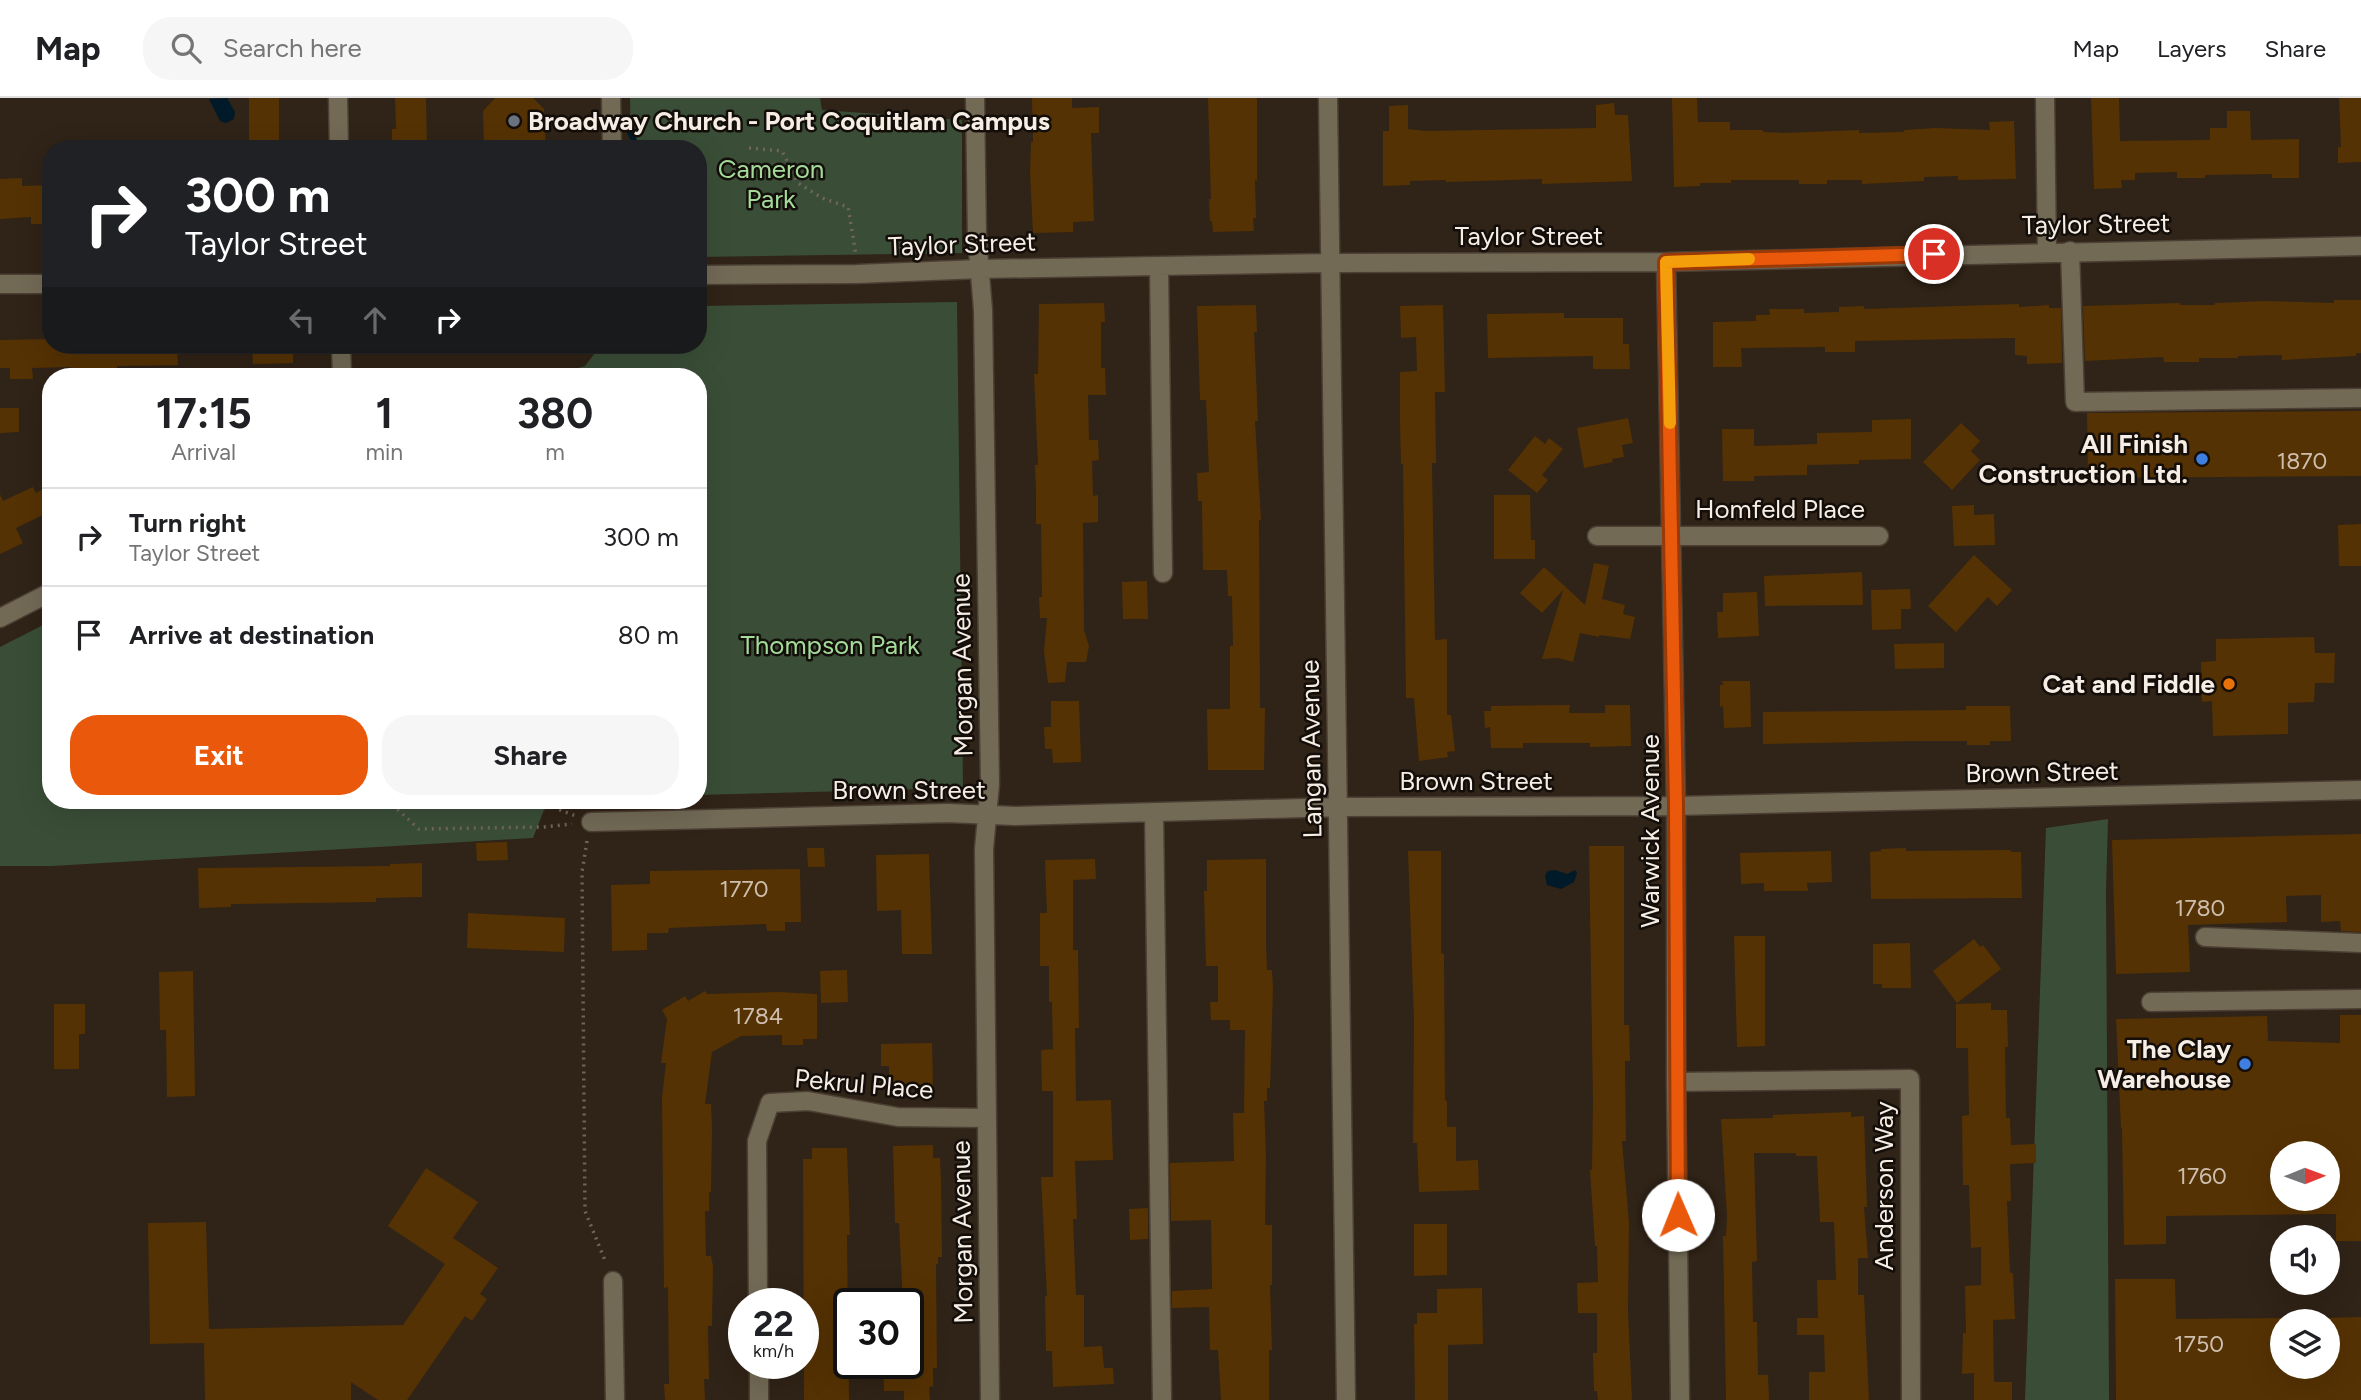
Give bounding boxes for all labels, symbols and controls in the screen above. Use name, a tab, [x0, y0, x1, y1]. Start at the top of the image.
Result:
search box	[143, 17, 633, 80]
text: Map	[35, 29, 101, 68]
icon: search	[167, 29, 205, 67]
text: Search here	[223, 32, 362, 64]
text: Map	[2072, 34, 2119, 63]
text: Layers	[2157, 34, 2226, 63]
text: Share	[2264, 34, 2326, 63]
place label: Broadway Church - Port Coquitlam Campus	[528, 105, 1050, 137]
marker: Broadway Church - Port Coquitlam Campus	[506, 113, 522, 129]
park label: Cameron Park	[718, 153, 824, 215]
text: 300 m	[185, 165, 330, 224]
icon: right	[70, 168, 161, 259]
street label: Taylor Street	[2022, 207, 2171, 241]
street label: Taylor Street	[1455, 220, 1603, 252]
pin	[1904, 224, 1964, 284]
text: Taylor Street	[185, 225, 368, 263]
street label: Taylor Street	[887, 225, 1037, 263]
icon: arrive	[1915, 235, 1953, 273]
icon: left	[283, 301, 321, 339]
icon: ahead	[356, 301, 394, 339]
icon: right	[429, 301, 467, 339]
text: 17:15	[156, 388, 252, 439]
text: 1	[375, 388, 393, 439]
text: 380	[517, 388, 593, 439]
place label: All Finish Construction Ltd.	[1978, 428, 2188, 490]
text: Arrival	[171, 438, 236, 466]
text: min	[365, 438, 403, 466]
text: m	[545, 438, 565, 466]
house number: 1870	[2277, 447, 2327, 475]
marker: All Finish Construction Ltd.	[2194, 451, 2210, 467]
street label: Homfeld Place	[1695, 493, 1865, 525]
text: Turn right	[129, 507, 246, 539]
icon: right	[70, 518, 108, 556]
text: 300 m	[603, 521, 679, 553]
text: Taylor Street	[129, 539, 260, 567]
street label: Morgan Avenue	[944, 573, 980, 757]
icon: arrive	[70, 616, 108, 654]
text: Arrive at destination	[129, 619, 374, 651]
text: 80 m	[618, 619, 679, 651]
park label: Thompson Park	[740, 629, 920, 661]
street label: Langan Avenue	[1293, 659, 1329, 839]
place label: Cat and Fiddle	[2042, 668, 2215, 700]
marker: Cat and Fiddle	[2221, 676, 2237, 692]
button: Exit	[70, 715, 368, 795]
button: Share	[382, 715, 679, 795]
street label: Warwick Avenue	[1634, 734, 1666, 928]
street label: Brown Street	[1965, 755, 2119, 789]
street label: Brown Street	[1399, 765, 1553, 797]
street label: Brown Street	[832, 774, 986, 806]
house number: 1770	[720, 875, 768, 903]
house number: 1780	[2175, 894, 2225, 922]
house number: 1784	[733, 1002, 783, 1030]
place label: The Clay Warehouse	[2097, 1033, 2231, 1095]
marker: The Clay Warehouse	[2237, 1056, 2253, 1072]
street label: Pekrul Place	[793, 1062, 935, 1106]
street label: Anderson Way	[1868, 1101, 1900, 1271]
street label: Morgan Avenue	[944, 1140, 980, 1324]
north arrow	[2270, 1141, 2340, 1211]
map controls	[2270, 1141, 2340, 1379]
house number: 1760	[2177, 1162, 2227, 1190]
position arrow	[1641, 1178, 1715, 1252]
button: sound	[2270, 1225, 2340, 1295]
speed limit sign: 30	[833, 1288, 924, 1379]
text: 22	[753, 1303, 794, 1345]
button: layers	[2270, 1309, 2340, 1379]
house number: 1750	[2174, 1330, 2224, 1358]
text: km/h	[753, 1340, 794, 1362]

